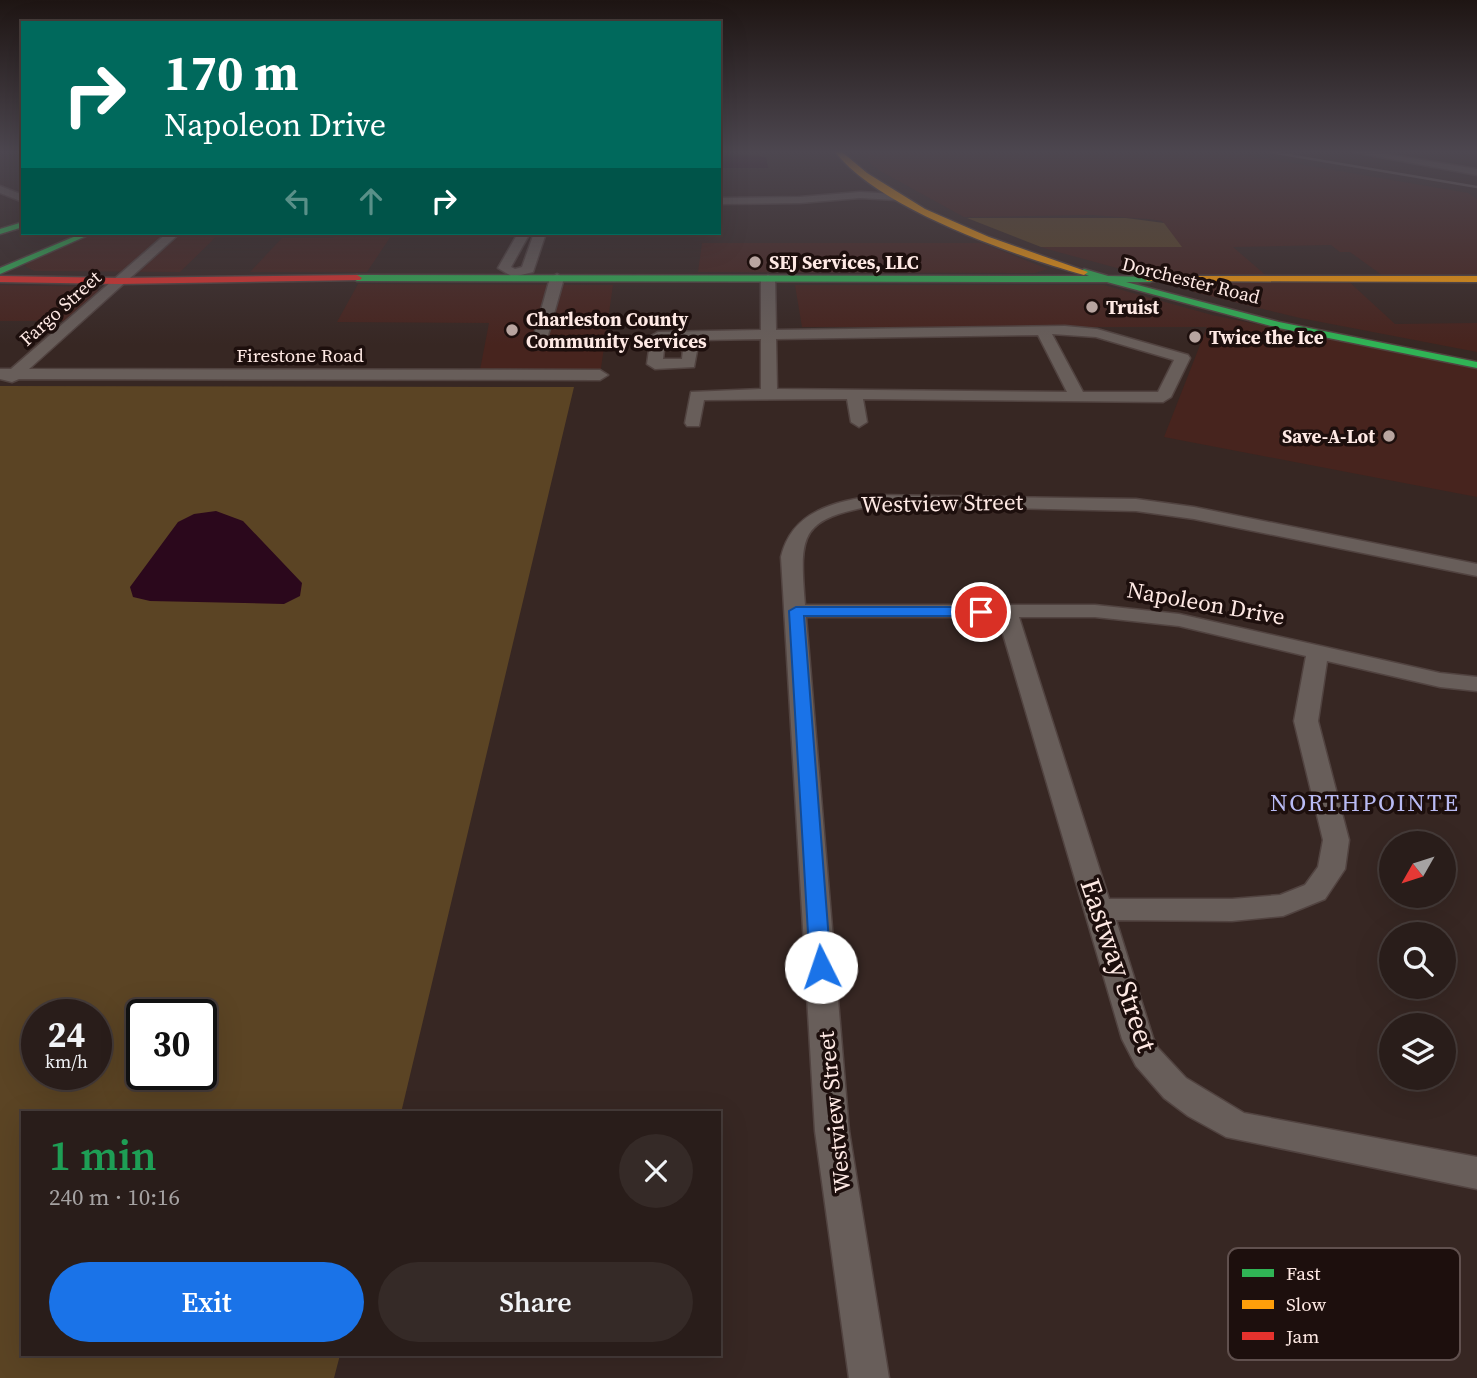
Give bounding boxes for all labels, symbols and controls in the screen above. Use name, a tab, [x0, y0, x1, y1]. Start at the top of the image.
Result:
text: 170 m	[164, 39, 299, 106]
icon: right	[49, 49, 140, 140]
text: Napoleon Drive	[164, 103, 386, 147]
icon: left	[279, 182, 317, 220]
icon: ahead	[352, 182, 390, 220]
icon: right	[425, 182, 463, 220]
place label: SEJ Services, LLC	[769, 249, 919, 275]
street label: Dorchester Road	[1119, 250, 1263, 310]
marker: SEJ Services, LLC	[747, 254, 763, 270]
street label: Fargo Street	[14, 264, 107, 352]
place label: Truist	[1106, 294, 1159, 320]
marker: Truist	[1084, 299, 1100, 315]
place label: Charleston County Community Services	[526, 306, 707, 354]
marker: Charleston County Community Services	[504, 322, 520, 338]
place label: Twice the Ice	[1209, 324, 1324, 350]
marker: Twice the Ice	[1187, 329, 1203, 345]
street label: Firestone Road	[236, 342, 364, 368]
place label: Save-A-Lot	[1282, 423, 1375, 449]
marker: Save-A-Lot	[1381, 428, 1397, 444]
street label: Westview Street	[861, 486, 1024, 520]
street label: Napoleon Drive	[1125, 573, 1287, 633]
pin	[951, 582, 1011, 642]
icon: arrive	[962, 593, 1000, 631]
district label: NORTHPOINTE	[1270, 786, 1460, 819]
north arrow	[1379, 831, 1456, 908]
map controls	[1379, 831, 1456, 1090]
street label: Eastway Street	[1072, 873, 1167, 1058]
button: search	[1379, 922, 1456, 999]
position arrow	[784, 930, 858, 1004]
speed limit sign: 30	[126, 999, 217, 1090]
text: 24	[48, 1011, 85, 1059]
button: layers	[1379, 1013, 1456, 1090]
street label: Westview Street	[810, 1029, 858, 1194]
text: km/h	[45, 1049, 88, 1074]
text: 1 min	[49, 1126, 157, 1184]
button: close	[619, 1134, 693, 1208]
text: 240 m · 10:16	[49, 1181, 180, 1213]
legend	[1228, 1248, 1460, 1360]
text: Fast	[1286, 1260, 1321, 1286]
button: Exit	[49, 1262, 364, 1342]
button: Share	[378, 1262, 693, 1342]
text: Slow	[1286, 1291, 1327, 1317]
text: Jam	[1285, 1323, 1319, 1349]

